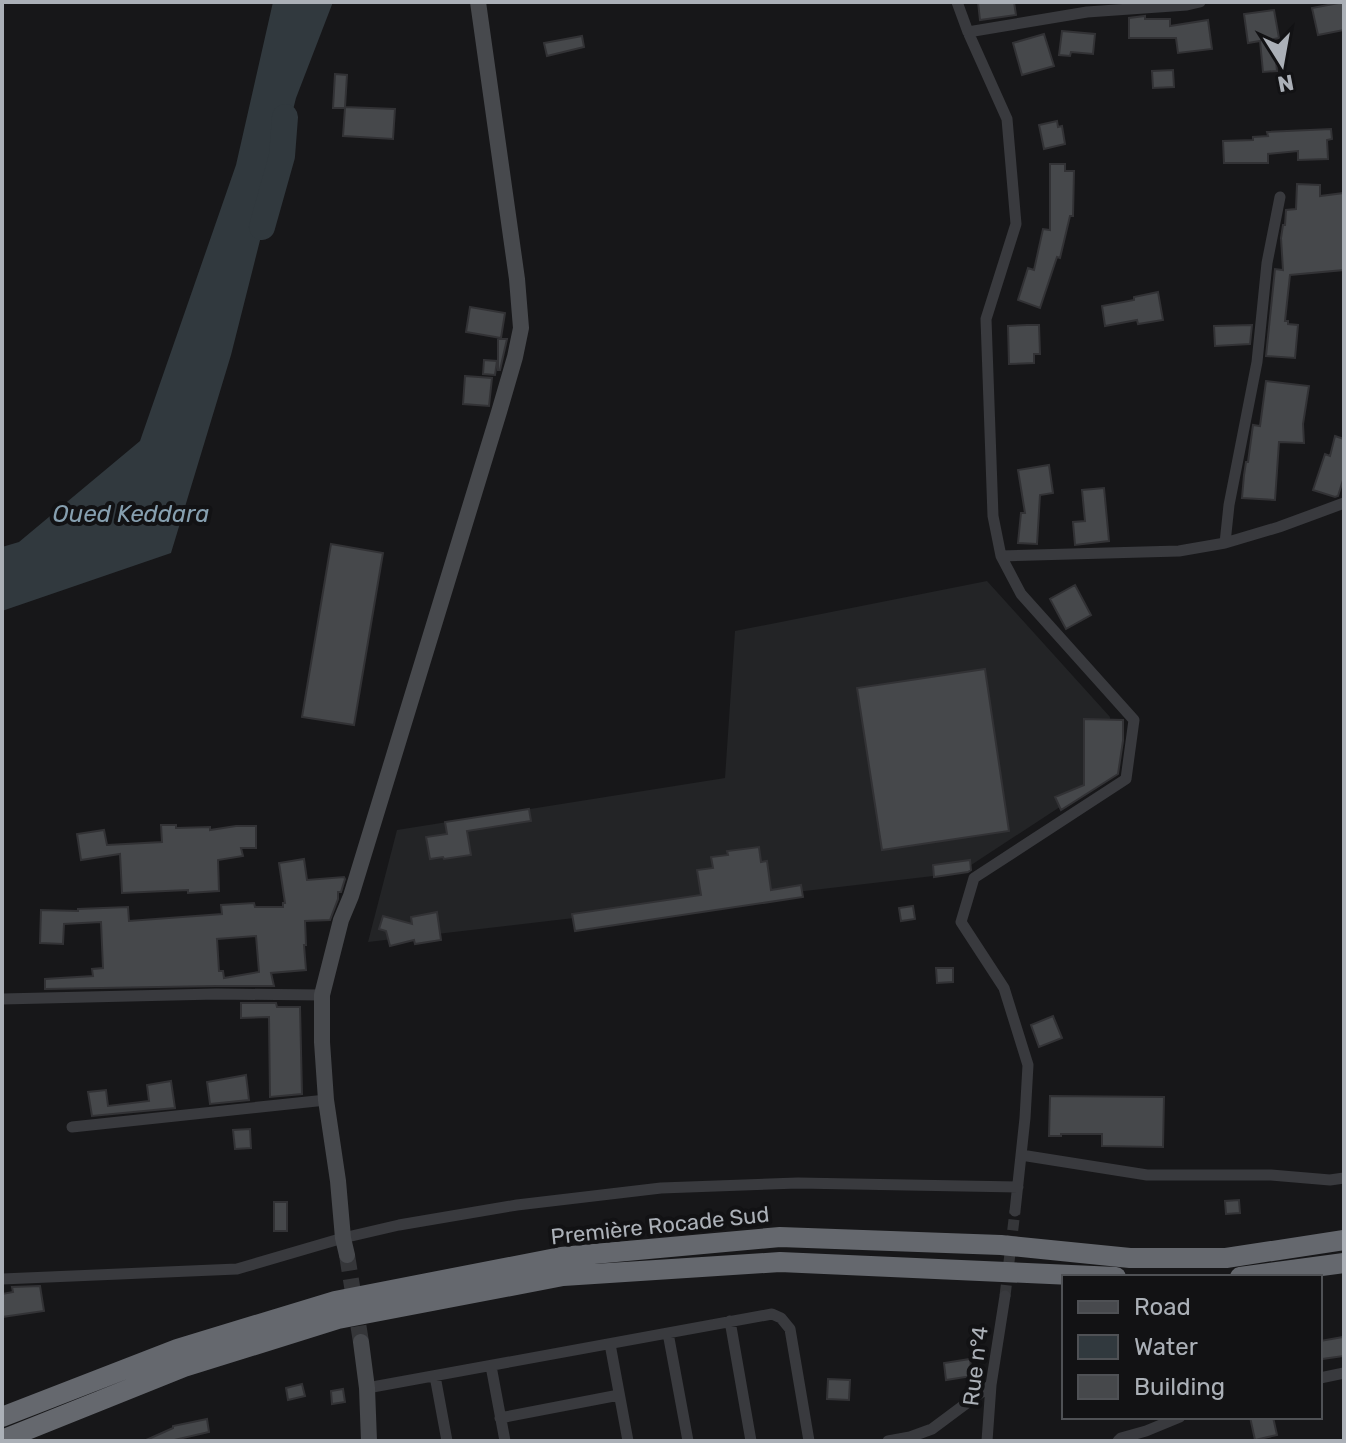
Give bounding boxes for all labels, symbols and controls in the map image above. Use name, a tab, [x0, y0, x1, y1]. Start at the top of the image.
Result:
north arrow	[1242, 24, 1322, 104]
text: N	[1275, 68, 1296, 98]
water label: Oued Keddara	[53, 500, 209, 528]
street label: Première Rocade Sud	[549, 1201, 771, 1250]
legend	[1062, 1275, 1322, 1419]
text: Road	[1134, 1293, 1191, 1321]
street label: Rue n°4	[957, 1325, 994, 1407]
text: Water	[1134, 1333, 1198, 1361]
text: Building	[1134, 1373, 1225, 1401]

